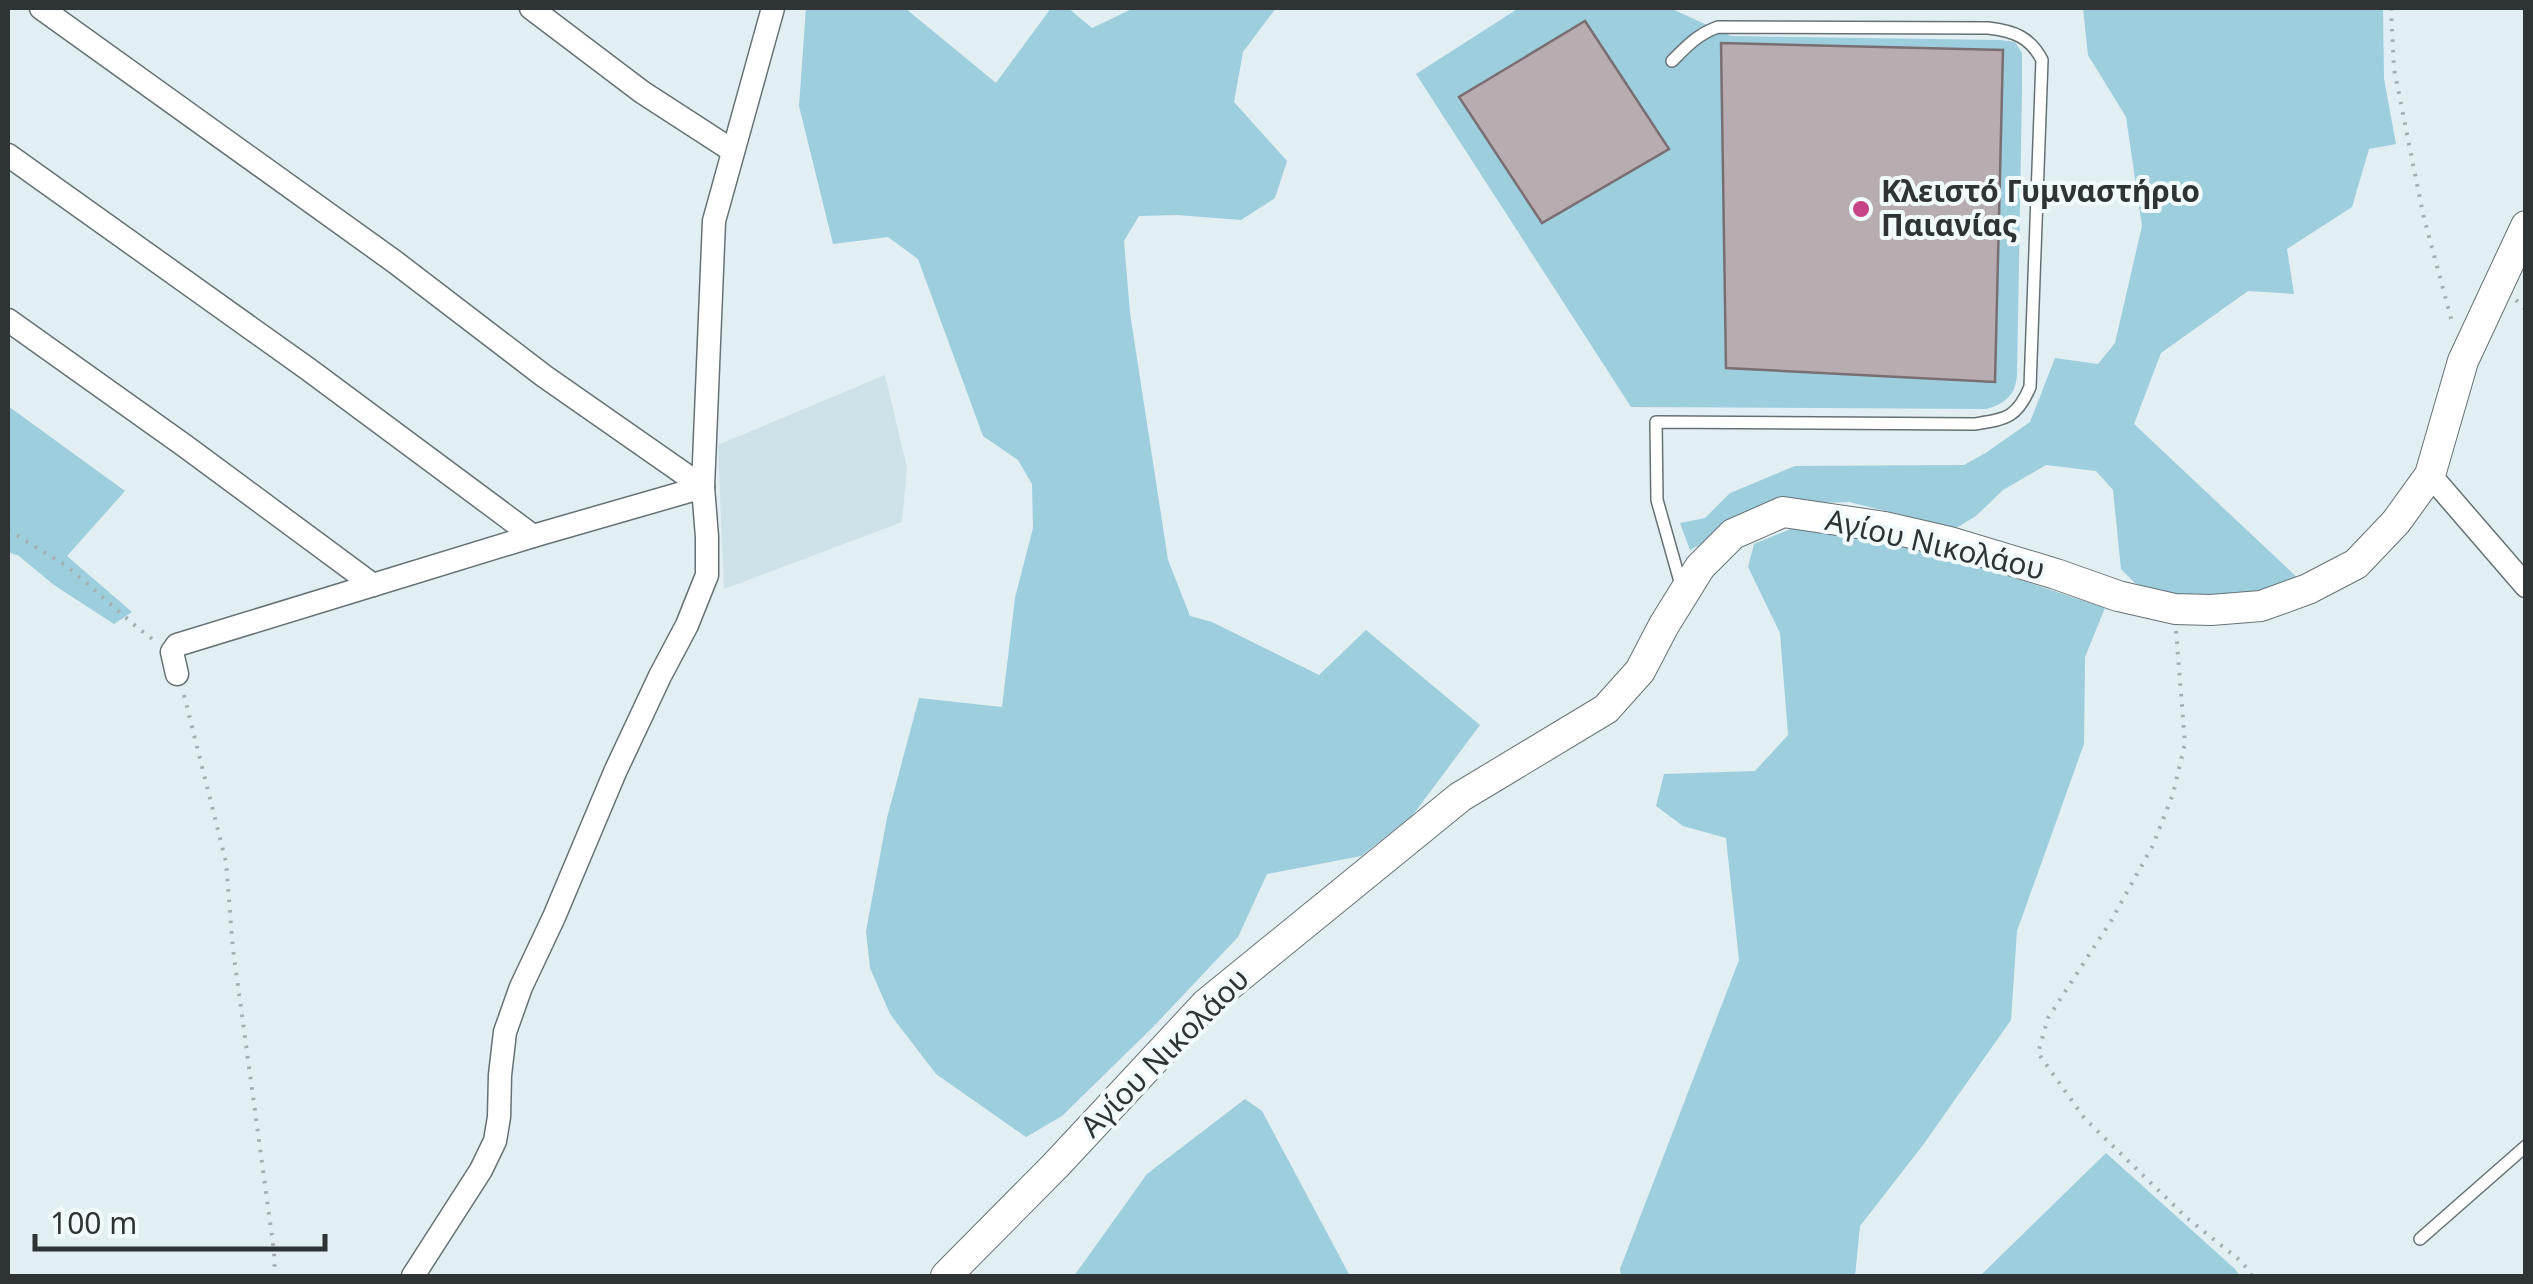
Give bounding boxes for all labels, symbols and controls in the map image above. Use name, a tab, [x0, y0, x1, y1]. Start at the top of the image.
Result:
place label: Κλειστό Γυμναστήριο Παιανίας	[1881, 170, 2200, 245]
marker: Κλειστό Γυμναστήριο Παιανίας	[1850, 198, 1872, 220]
street label: Αγίου Νικολάου	[1822, 498, 2049, 589]
street label: Αγίου Νικολάου	[1070, 958, 1258, 1146]
scale bar	[35, 1189, 325, 1251]
text: 100 m	[50, 1202, 137, 1243]

